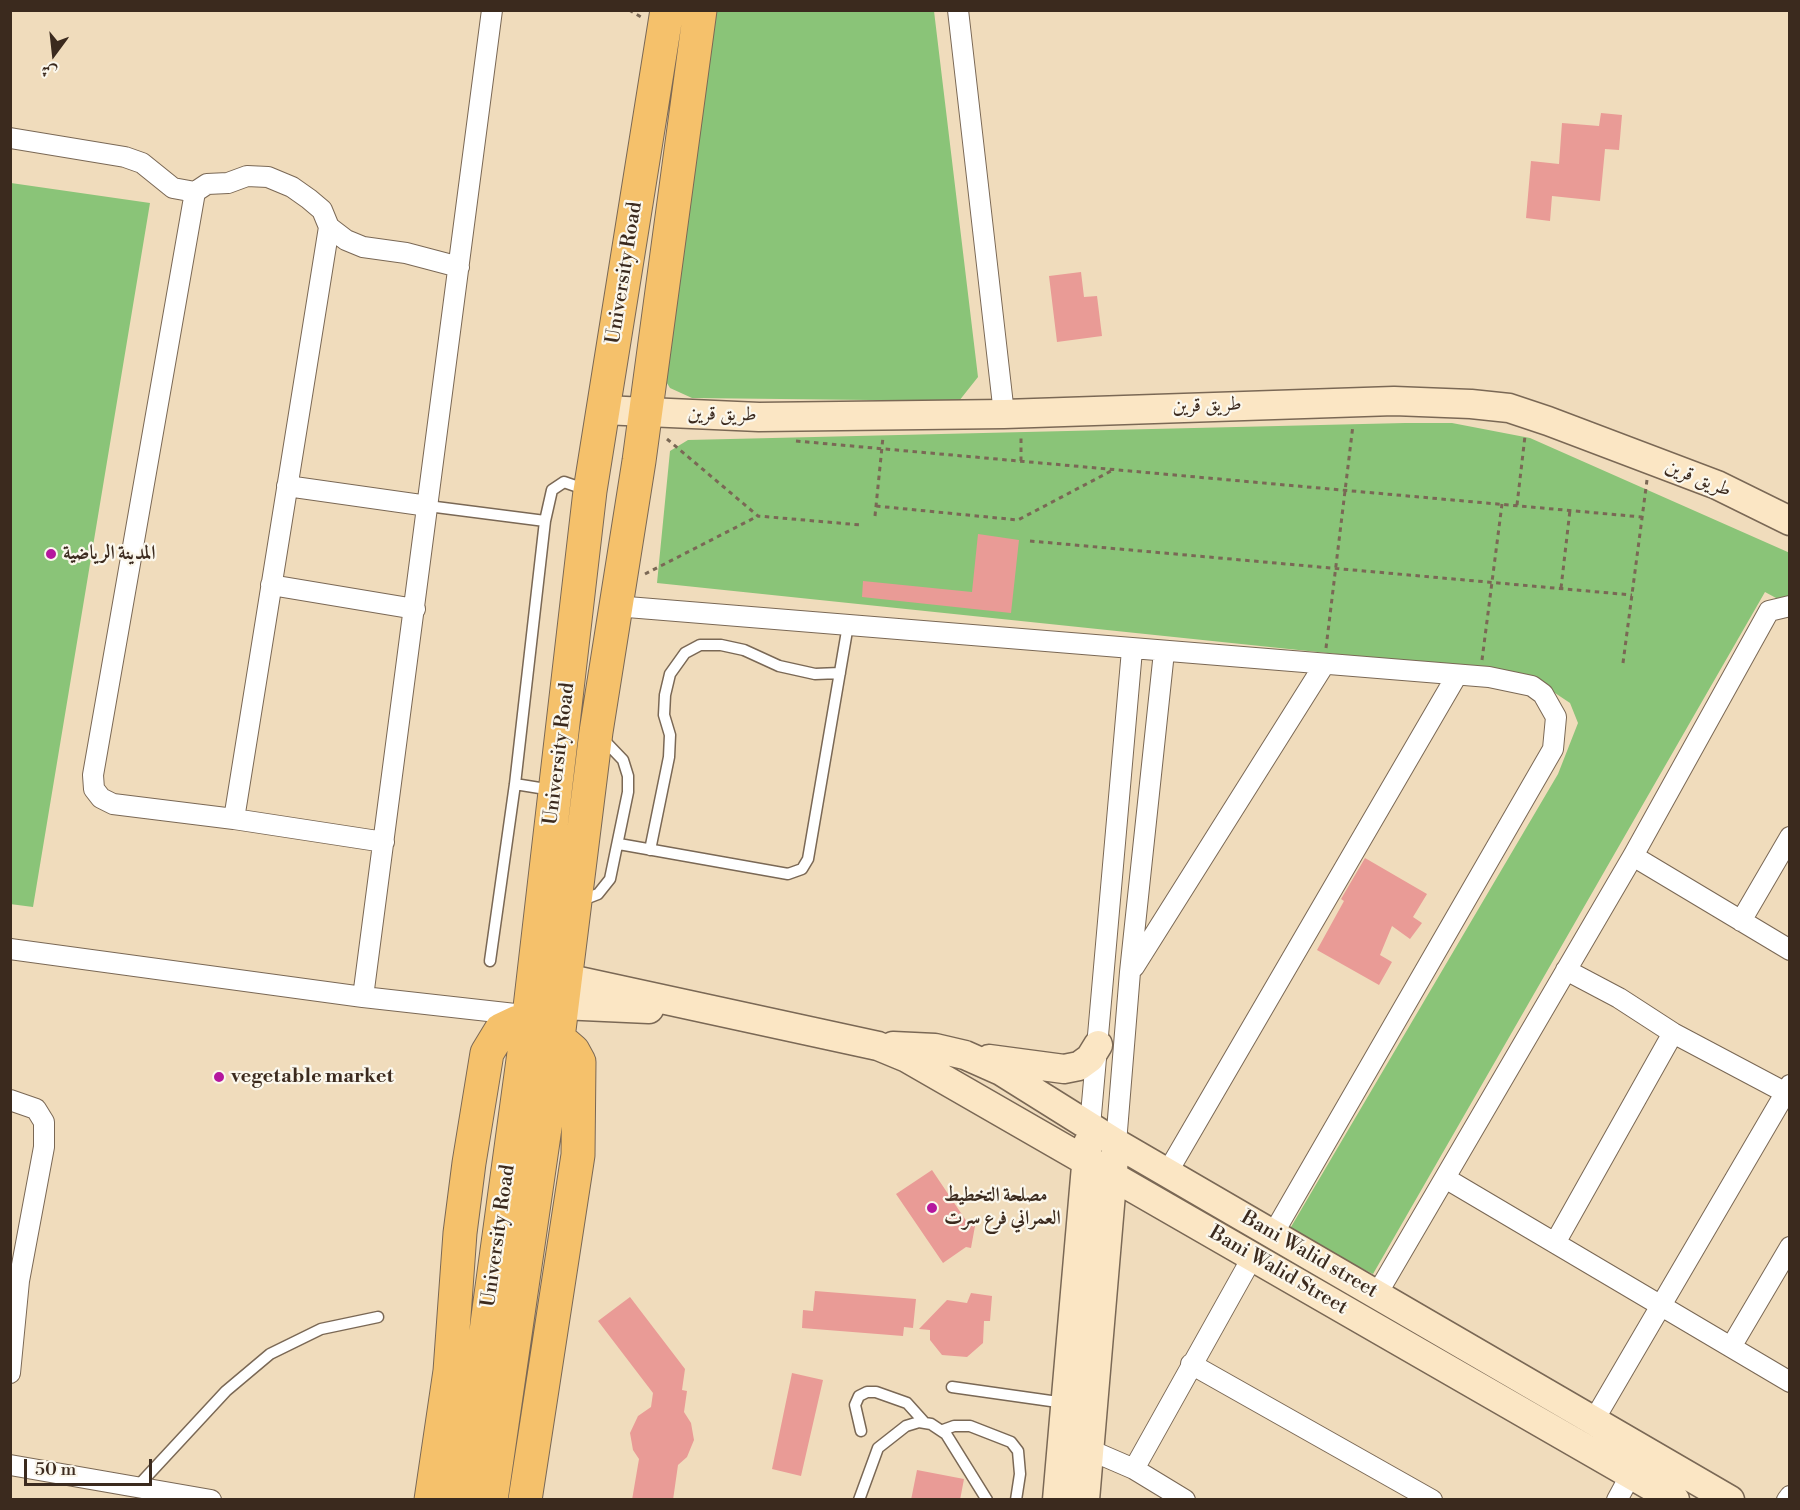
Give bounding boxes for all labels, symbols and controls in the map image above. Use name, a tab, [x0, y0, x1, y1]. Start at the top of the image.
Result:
north arrow	[24, 24, 84, 84]
text: ش	[39, 60, 60, 83]
street label: University Road	[602, 200, 648, 346]
street label: طريق قرين	[1172, 393, 1242, 419]
street label: طريق قرين	[687, 402, 757, 428]
street label: طريق قرين	[1661, 455, 1735, 503]
place label: المدينة الرياضية	[63, 542, 156, 566]
marker: المدينة الرياضية	[44, 547, 58, 561]
street label: University Road	[539, 681, 581, 827]
place label: vegetable market	[231, 1065, 394, 1089]
marker: vegetable market	[212, 1070, 226, 1084]
street label: University Road	[477, 1163, 521, 1309]
place label: مصلحة التخطيط العمراني فرع سرت	[944, 1184, 1061, 1231]
marker: مصلحة التخطيط العمراني فرع سرت	[925, 1201, 939, 1215]
street label: Bani Walid street	[1237, 1206, 1381, 1304]
street label: Bani Walid Street	[1204, 1222, 1352, 1320]
scale bar	[27, 1447, 154, 1485]
text: 50 m	[35, 1458, 76, 1481]

